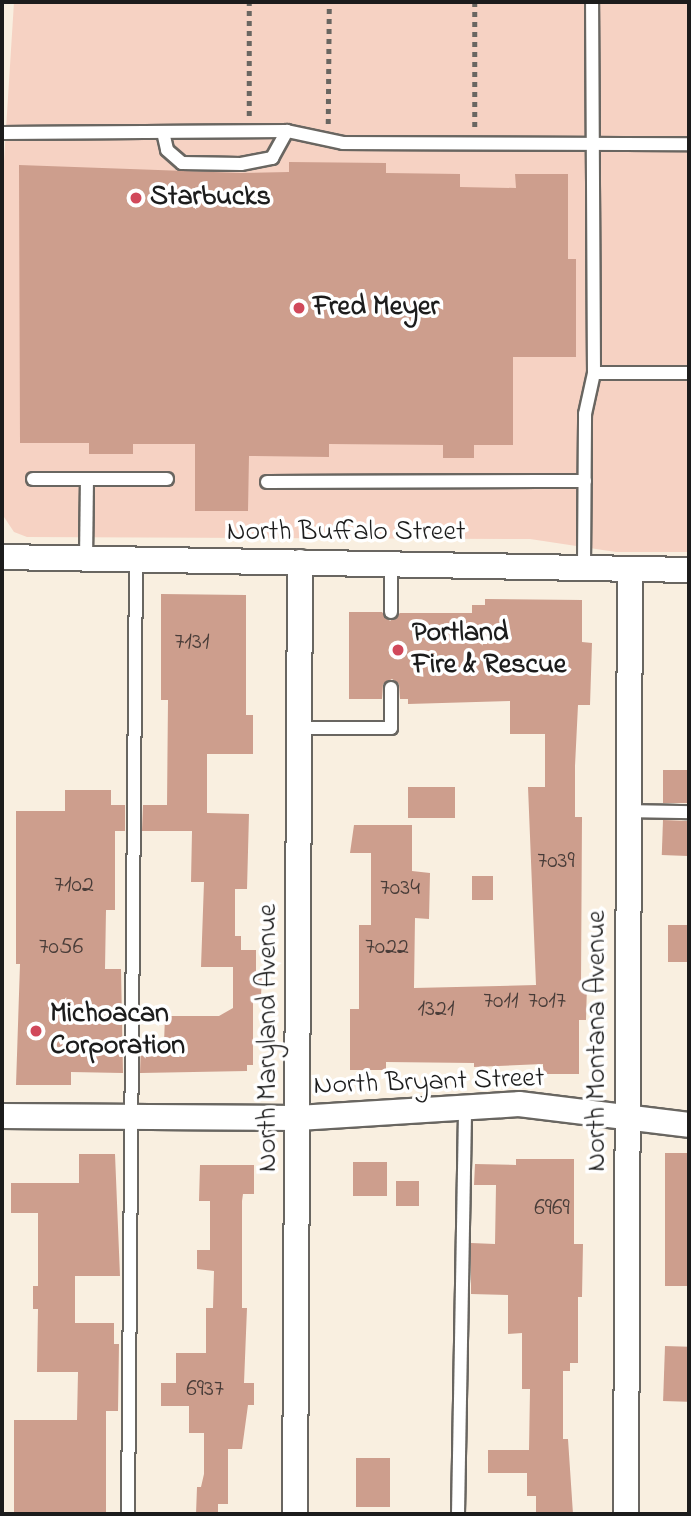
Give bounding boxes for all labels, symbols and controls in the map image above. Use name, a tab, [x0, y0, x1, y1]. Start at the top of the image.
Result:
place label: Starbucks	[150, 181, 271, 215]
marker: Starbucks	[128, 190, 144, 206]
place label: Fred Meyer	[313, 291, 439, 325]
marker: Fred Meyer	[291, 300, 307, 316]
street label: North Buffalo Street	[227, 516, 465, 550]
place label: Portland Fire & Rescue	[412, 617, 566, 683]
house number: 7131	[174, 629, 210, 657]
marker: Portland Fire & Rescue	[390, 642, 406, 658]
house number: 7039	[537, 848, 575, 876]
house number: 7102	[54, 872, 94, 900]
house number: 7034	[380, 875, 420, 903]
street label: North Maryland Avenue	[252, 904, 286, 1172]
street label: North Montana Avenue	[581, 910, 615, 1172]
house number: 7056	[39, 934, 83, 962]
house number: 7022	[365, 934, 409, 962]
house number: 7011	[483, 988, 519, 1016]
house number: 7017	[528, 988, 566, 1016]
house number: 1321	[417, 996, 455, 1024]
place label: Michoacan Corporation	[50, 998, 185, 1064]
marker: Michoacan Corporation	[28, 1023, 44, 1039]
street label: North Bryant Street	[313, 1062, 545, 1104]
house number: 6969	[534, 1195, 570, 1223]
house number: 6937	[186, 1376, 224, 1404]

